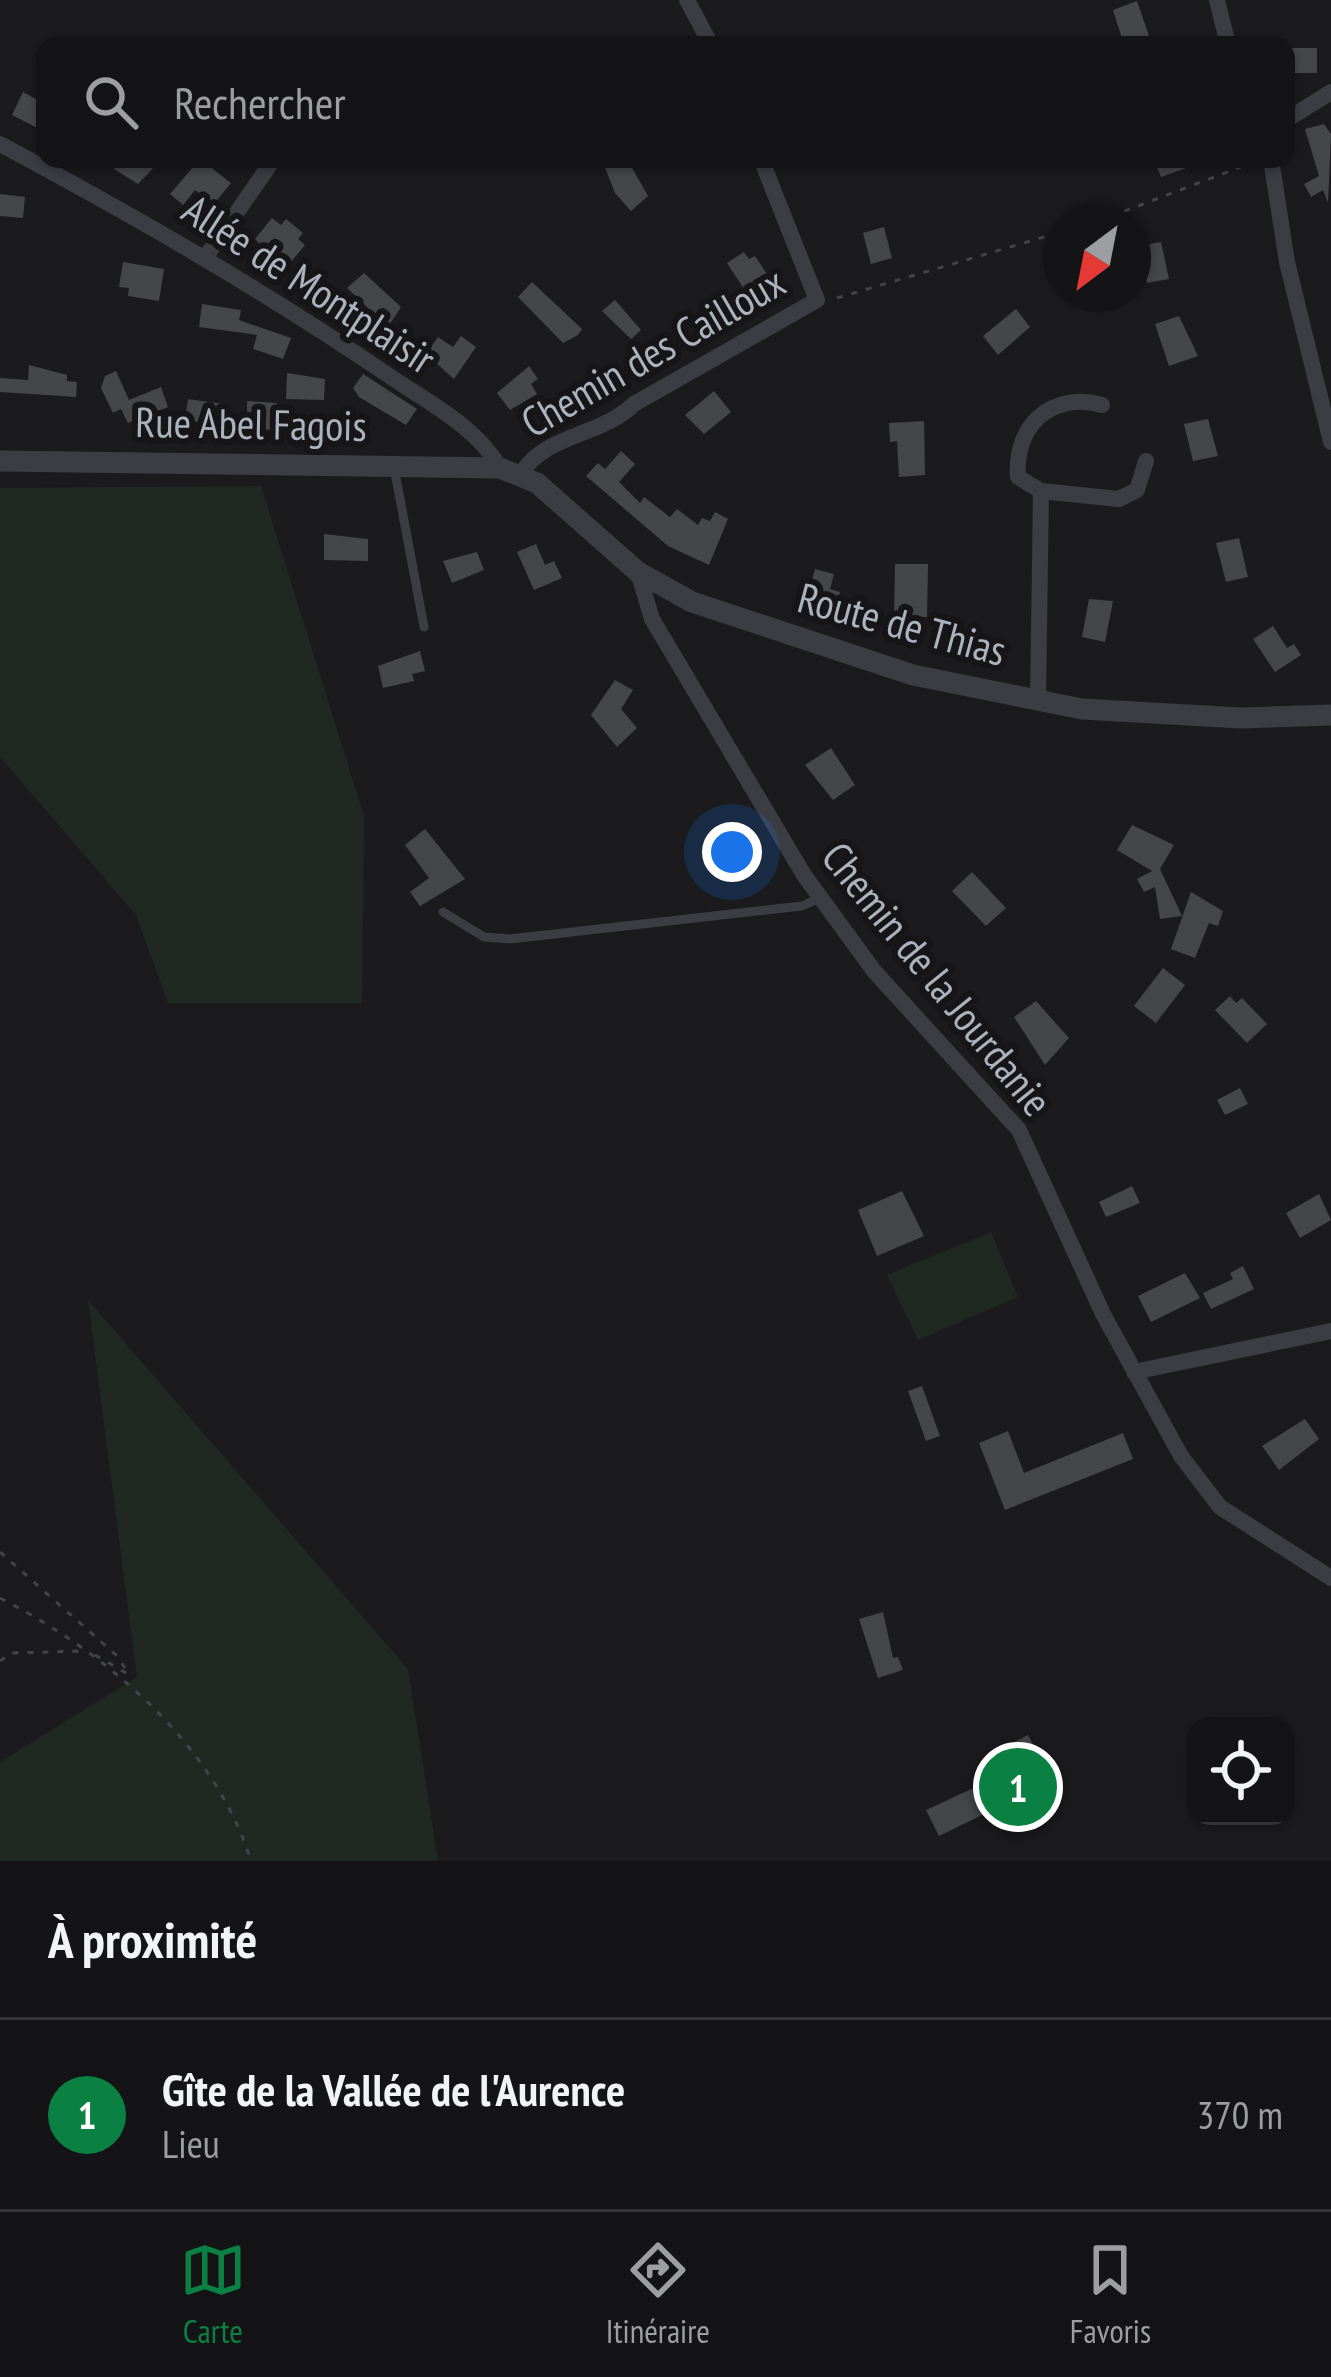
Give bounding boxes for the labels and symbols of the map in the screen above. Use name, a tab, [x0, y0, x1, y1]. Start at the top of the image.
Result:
street label: Allée de Montplaisir	[172, 181, 447, 386]
north arrow	[1043, 204, 1151, 312]
street label: Chemin des Cailloux	[511, 254, 794, 449]
street label: Rue Abel Fagois	[135, 394, 367, 453]
street label: Route de Thias	[792, 569, 1012, 678]
your location	[702, 822, 762, 882]
street label: Chemin de la Jourdanie	[810, 831, 1065, 1127]
pin: 1	[979, 1742, 1057, 1832]

